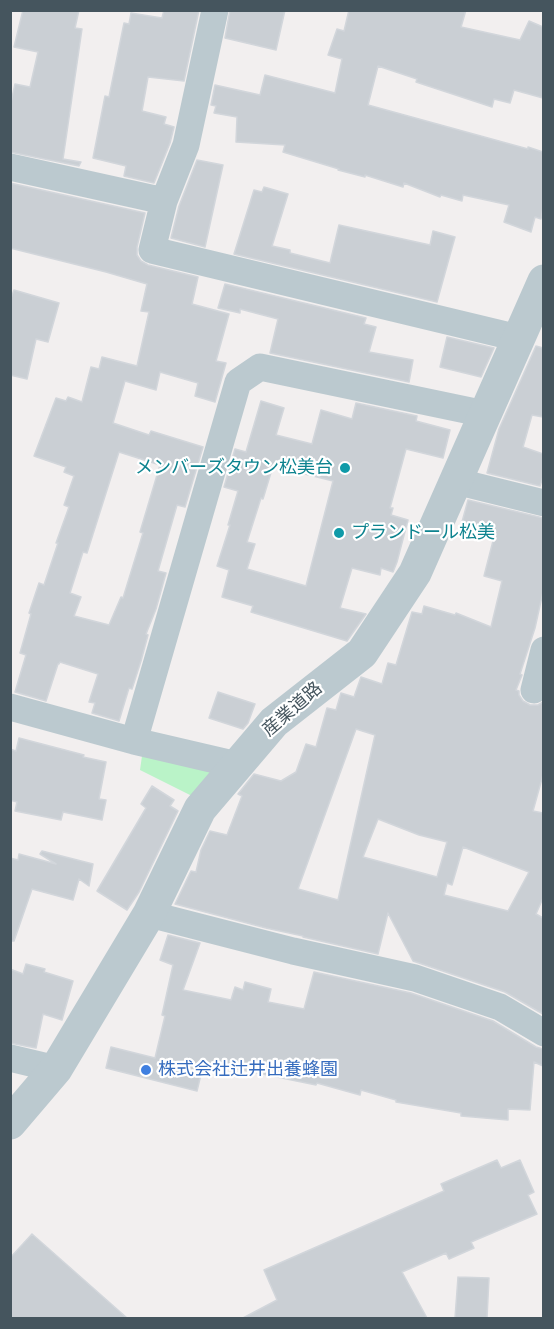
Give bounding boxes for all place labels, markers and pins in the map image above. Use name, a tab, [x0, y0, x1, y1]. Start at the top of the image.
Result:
place label: メンバーズタウン松美台	[135, 457, 333, 479]
marker: メンバーズタウン松美台	[338, 461, 352, 475]
place label: プランドール松美	[351, 522, 495, 544]
marker: プランドール松美	[332, 526, 346, 540]
place label: 株式会社辻井出養蜂園	[158, 1059, 338, 1081]
marker: 株式会社辻井出養蜂園	[139, 1063, 153, 1077]

